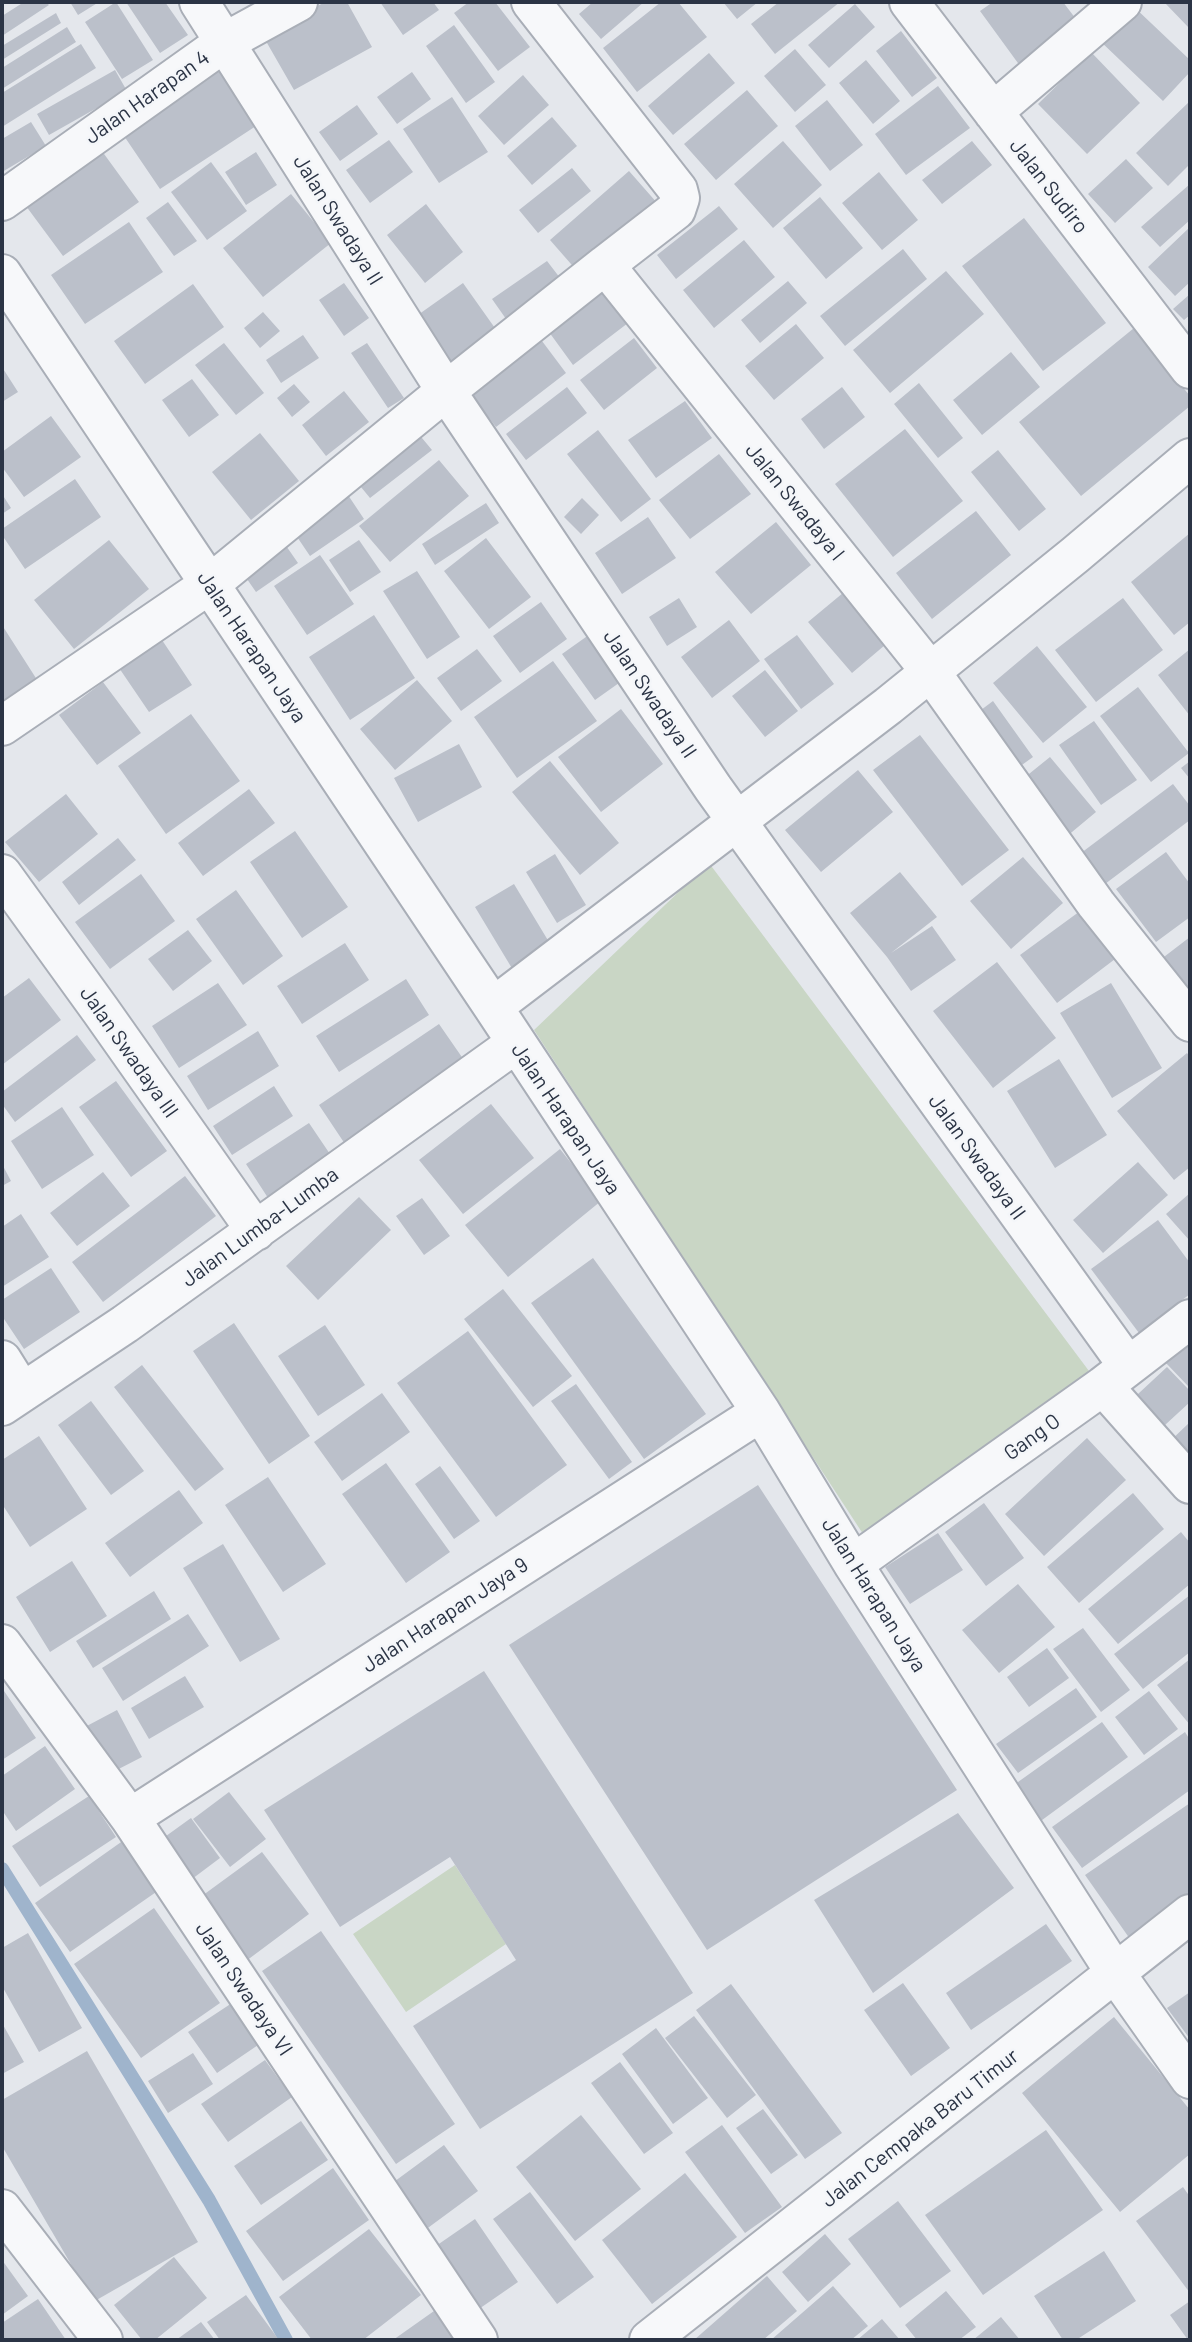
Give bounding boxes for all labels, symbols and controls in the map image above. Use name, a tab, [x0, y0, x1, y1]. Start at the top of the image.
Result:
street label: Jalan Harapan 4	[80, 45, 214, 149]
street label: Jalan Sudiro	[1004, 134, 1094, 238]
street label: Jalan Swadaya II	[288, 150, 388, 290]
street label: Jalan Swadaya I	[740, 438, 850, 566]
street label: Jalan Harapan Jaya	[192, 566, 312, 728]
street label: Jalan Swadaya II	[598, 625, 702, 763]
street label: Jalan Swadaya III	[74, 981, 184, 1123]
street label: Jalan Harapan Jaya	[506, 1038, 626, 1200]
street label: Jalan Swadaya II	[923, 1089, 1031, 1225]
street label: Jalan Lumba-Lumba	[177, 1162, 343, 1292]
street label: Gang O	[999, 1408, 1065, 1466]
street label: Jalan Harapan Jaya	[816, 1513, 932, 1677]
street label: Jalan Harapan Jaya 9	[357, 1552, 533, 1678]
street label: Jalan Swadaya VI	[190, 1917, 298, 2061]
street label: Jalan Cempaka Baru Timur	[817, 2043, 1023, 2213]

